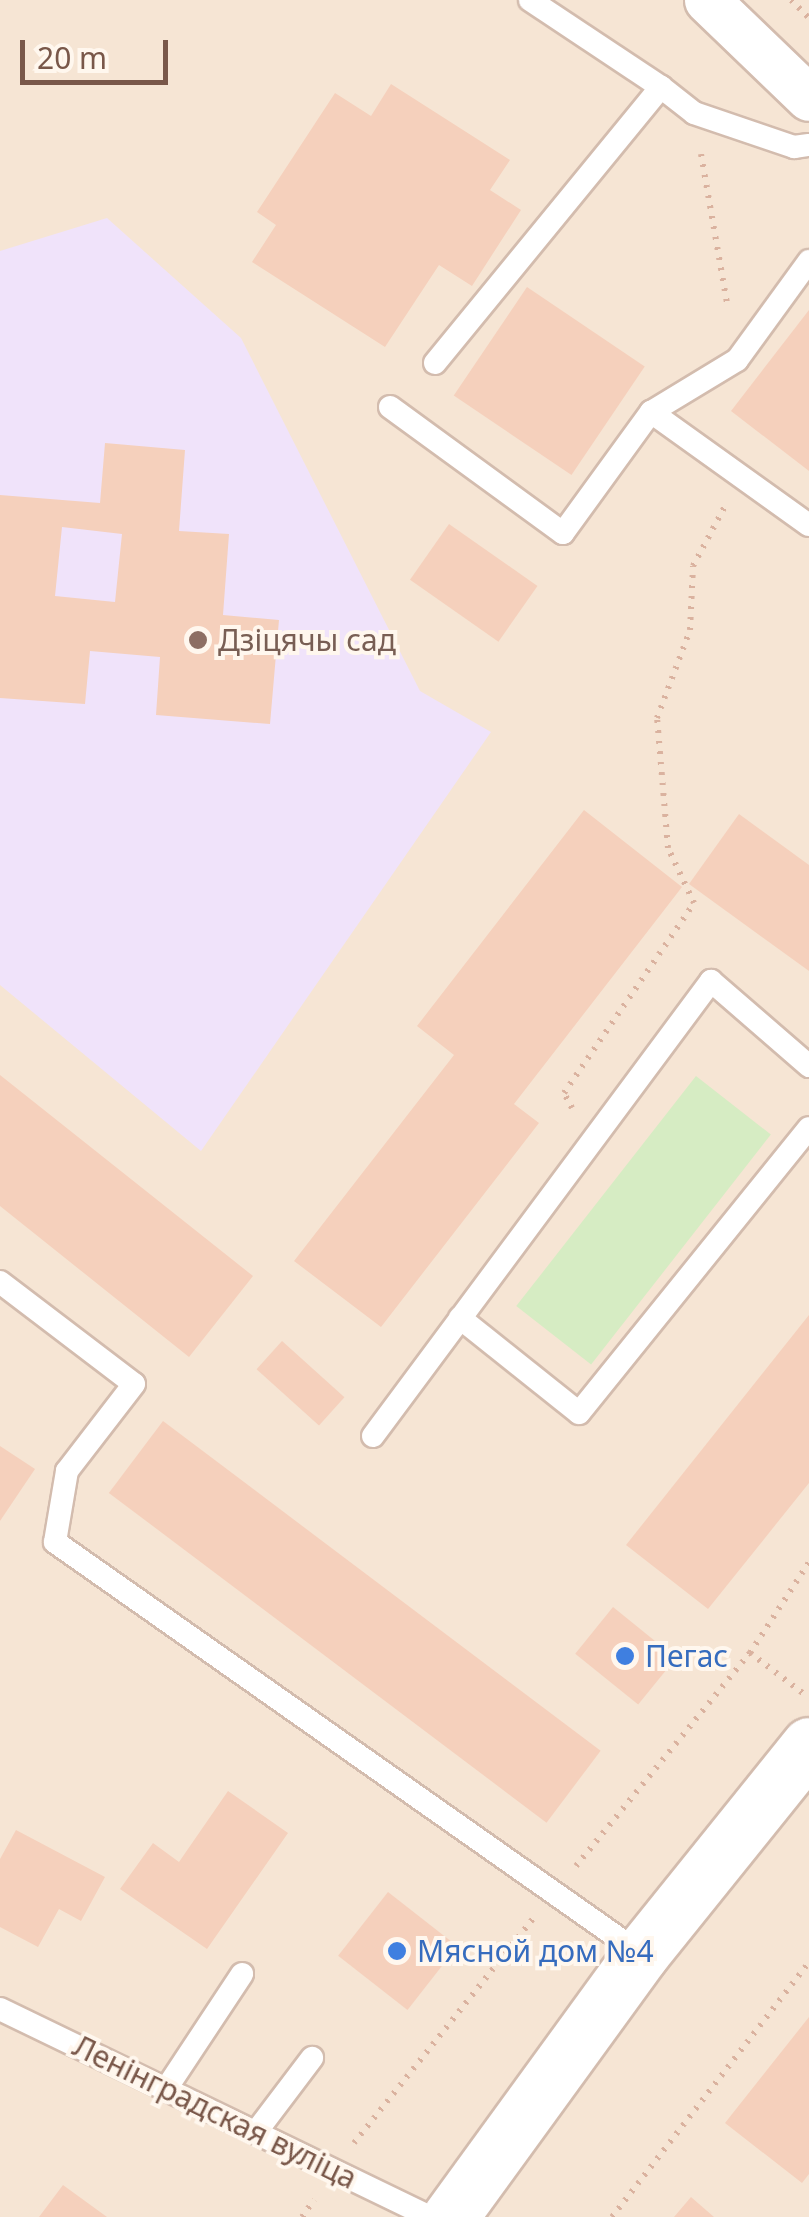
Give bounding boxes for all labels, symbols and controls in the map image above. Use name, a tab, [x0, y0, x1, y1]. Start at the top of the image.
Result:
scale bar	[25, 20, 172, 82]
text: 20 m	[37, 37, 107, 78]
place label: Дзіцячы сад	[218, 622, 396, 658]
marker: Дзіцячы сад	[187, 629, 209, 651]
place label: Пегас	[645, 1638, 728, 1674]
marker: Пегас	[614, 1645, 636, 1667]
place label: Мясной дом №4	[417, 1933, 654, 1969]
marker: Мясной дом №4	[386, 1940, 408, 1962]
street label: Ленінградская вуліца	[67, 2028, 363, 2196]

